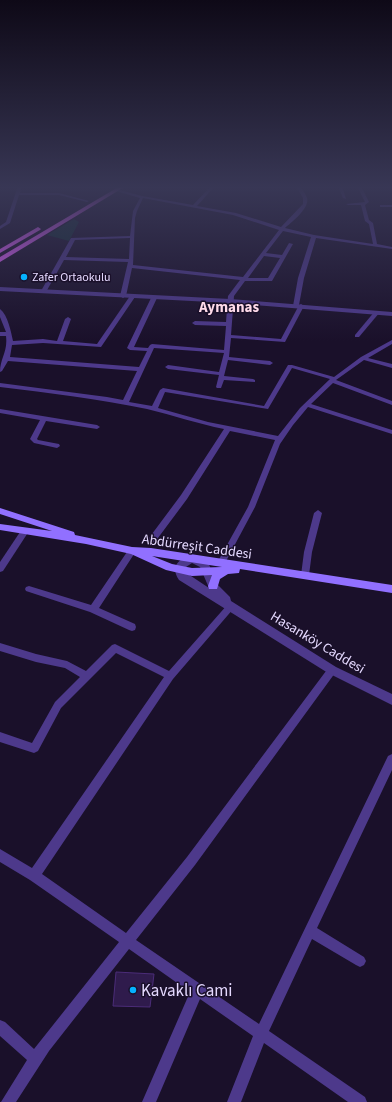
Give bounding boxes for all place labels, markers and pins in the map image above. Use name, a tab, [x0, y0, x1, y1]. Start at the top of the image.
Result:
place label: Zafer Ortaokulu	[32, 269, 111, 286]
marker: Zafer Ortaokulu	[19, 272, 29, 282]
place label: Kavaklı Cami	[141, 979, 232, 1003]
marker: Kavaklı Cami	[128, 985, 138, 995]

